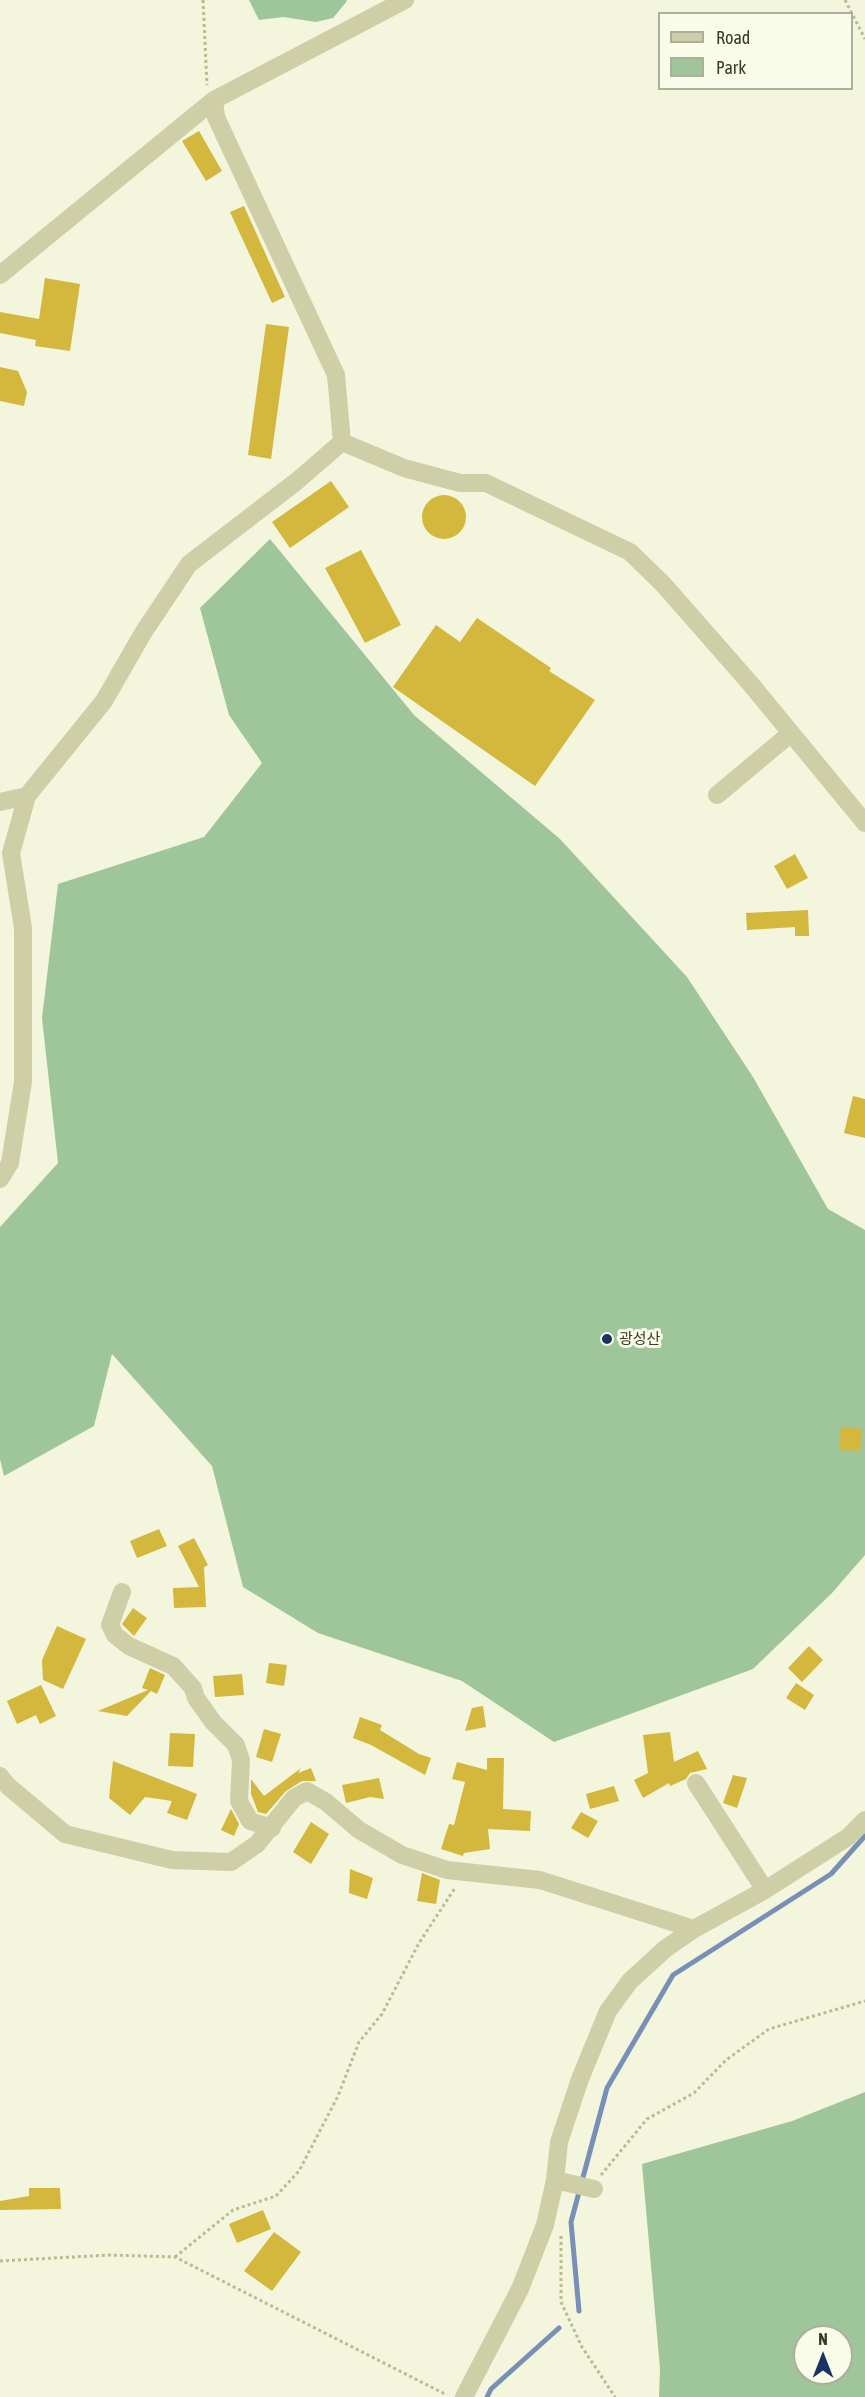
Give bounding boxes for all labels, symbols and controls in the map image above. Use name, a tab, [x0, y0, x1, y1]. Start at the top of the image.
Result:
legend	[658, 12, 853, 90]
text: Road	[716, 27, 750, 48]
text: Park	[716, 57, 746, 78]
place label: 광성산	[619, 1330, 660, 1348]
marker: 광성산	[600, 1332, 614, 1346]
north arrow	[793, 2325, 853, 2385]
text: N	[818, 2330, 828, 2348]

